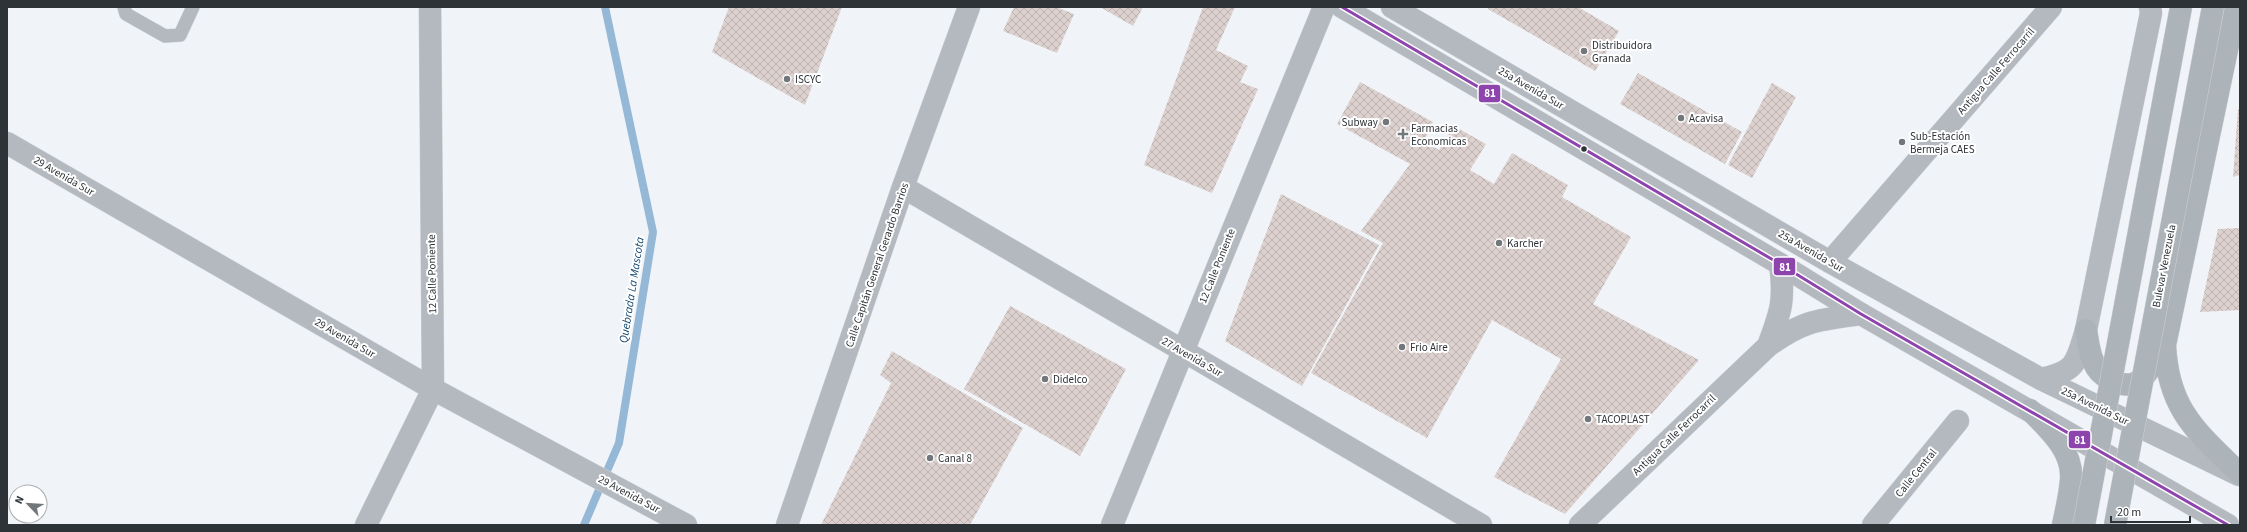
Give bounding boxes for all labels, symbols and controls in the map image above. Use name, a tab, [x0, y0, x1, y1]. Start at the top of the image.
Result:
street label: Antigua Calle Ferrocarril	[1954, 24, 2038, 118]
place label: Distribuidora Granada	[1592, 38, 1652, 66]
marker: Distribuidora Granada	[1579, 46, 1589, 56]
street label: 25a Avenida Sur	[1495, 63, 1567, 113]
place label: ISCYC	[795, 72, 821, 87]
marker: ISCYC	[782, 74, 792, 84]
line badge: 81	[1478, 84, 1501, 103]
text: 81	[1484, 86, 1496, 101]
place label: Acavisa	[1689, 111, 1723, 126]
marker: Acavisa	[1676, 113, 1686, 123]
place label: Subway	[1342, 115, 1378, 130]
marker: Subway	[1381, 117, 1391, 127]
place label: Farmacias Economicas	[1411, 121, 1467, 149]
marker: Farmacias Economicas	[1398, 129, 1408, 139]
place label: Sub-Estación Bermeja CAES	[1910, 129, 1975, 157]
marker: Sub-Estación Bermeja CAES	[1897, 137, 1907, 147]
unlabelled marker	[1579, 144, 1589, 154]
street label: 29 Avenida Sur	[31, 153, 97, 200]
street label: Calle Capitán General Gerardo Barrios	[842, 180, 912, 349]
street label: Bulevar Venezuela	[2149, 223, 2179, 309]
street label: 12 Calle Poniente	[1195, 226, 1239, 306]
street label: 25a Avenida Sur	[1775, 226, 1847, 276]
street label: 12 Calle Poniente	[424, 234, 440, 314]
water label: Quebrada La Mascota	[615, 235, 649, 344]
place label: Karcher	[1507, 236, 1543, 251]
marker: Karcher	[1494, 238, 1504, 248]
line badge: 81	[1773, 257, 1796, 276]
text: 81	[1779, 260, 1791, 275]
street label: 29 Avenida Sur	[312, 315, 378, 362]
street label: 27 Avenida Sur	[1159, 334, 1225, 381]
place label: Frio Aire	[1410, 340, 1448, 355]
marker: Frio Aire	[1397, 342, 1407, 352]
place label: Didelco	[1053, 372, 1088, 387]
marker: Didelco	[1040, 374, 1050, 384]
street label: 25a Avenida Sur	[2059, 383, 2131, 429]
street label: Antigua Calle Ferrocarril	[1629, 391, 1719, 479]
place label: TACOPLAST	[1596, 412, 1650, 427]
marker: TACOPLAST	[1583, 414, 1593, 424]
line badge: 81	[2068, 430, 2091, 449]
text: 81	[2074, 433, 2086, 448]
street label: Calle Central	[1892, 445, 1940, 500]
place label: Canal 8	[938, 451, 972, 466]
marker: Canal 8	[925, 453, 935, 463]
street label: 29 Avenida Sur	[596, 471, 663, 517]
north arrow	[8, 484, 48, 524]
text: N	[11, 493, 28, 506]
scale bar	[2111, 498, 2190, 524]
text: 20 m	[2117, 504, 2141, 521]

